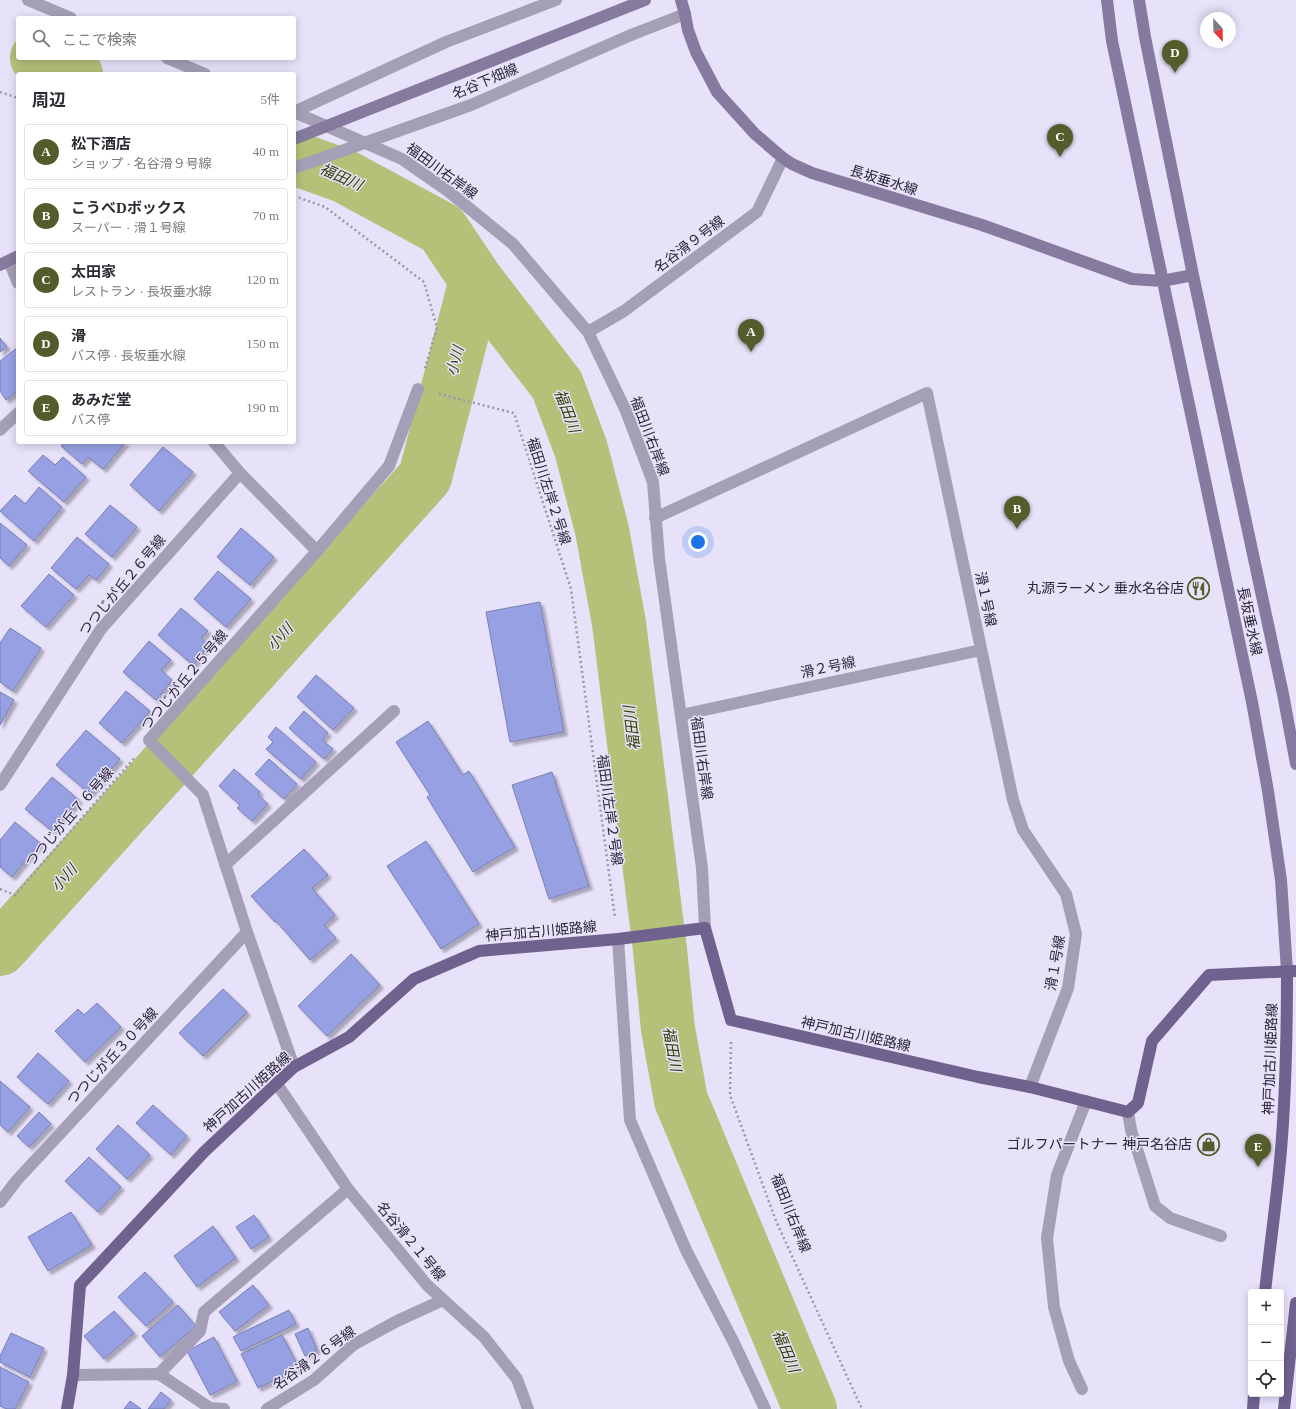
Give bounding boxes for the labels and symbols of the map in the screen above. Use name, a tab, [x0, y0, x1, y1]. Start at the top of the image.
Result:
north arrow	[1200, 12, 1236, 48]
pin: D	[1162, 40, 1188, 73]
street label: 名谷下畑線	[450, 61, 520, 102]
pin: C	[1047, 124, 1073, 157]
street label: 福田川右岸線	[403, 141, 480, 202]
water label: 福田川	[317, 161, 367, 194]
street label: 長坂垂水線	[848, 163, 920, 198]
street label: 名谷滑９号線	[651, 213, 727, 276]
pin: A	[738, 319, 764, 352]
water label: 小川	[443, 343, 467, 378]
water label: 福田川	[551, 387, 583, 437]
street label: 福田川右岸線	[627, 394, 672, 478]
street label: 福田川左岸２号線	[524, 436, 573, 547]
pin: B	[1004, 496, 1030, 529]
street label: つつじが丘２６号線	[76, 532, 169, 638]
your location	[688, 532, 708, 552]
street label: 滑１号線	[972, 570, 999, 628]
restaurant icon: 丸源ラーメン 垂水名谷店	[1186, 575, 1212, 601]
place label: 丸源ラーメン 垂水名谷店	[1027, 581, 1184, 596]
street label: 長坂垂水線	[1235, 585, 1264, 657]
water label: 小川	[264, 619, 297, 654]
street label: つつじが丘２５号線	[138, 627, 231, 733]
street label: 滑２号線	[799, 654, 857, 681]
water label: 福田川	[621, 703, 643, 751]
street label: 福田川右岸線	[688, 715, 715, 801]
street label: 福田川左岸２号線	[594, 754, 625, 867]
street label: つつじが丘７６号線	[22, 765, 116, 870]
water label: 小川	[48, 860, 81, 895]
street label: 神戸加古川姫路線	[485, 919, 597, 944]
street label: 滑１号線	[1043, 934, 1068, 992]
street label: 神戸加古川姫路線	[1261, 1003, 1280, 1115]
street label: つつじが丘３０号線	[64, 1005, 161, 1108]
street label: 神戸加古川姫路線	[800, 1015, 912, 1054]
water label: 福田川	[660, 1025, 684, 1075]
street label: 神戸加古川姫路線	[201, 1049, 294, 1135]
shop icon: ゴルフパートナー 神戸名谷店	[1195, 1131, 1221, 1157]
pin: E	[1245, 1134, 1271, 1167]
place label: ゴルフパートナー 神戸名谷店	[1007, 1137, 1192, 1152]
street label: 福田川右岸線	[768, 1171, 813, 1255]
street label: 名谷滑２１号線	[373, 1199, 448, 1284]
street label: 名谷滑２６号線	[270, 1324, 358, 1393]
water label: 福田川	[770, 1327, 803, 1377]

